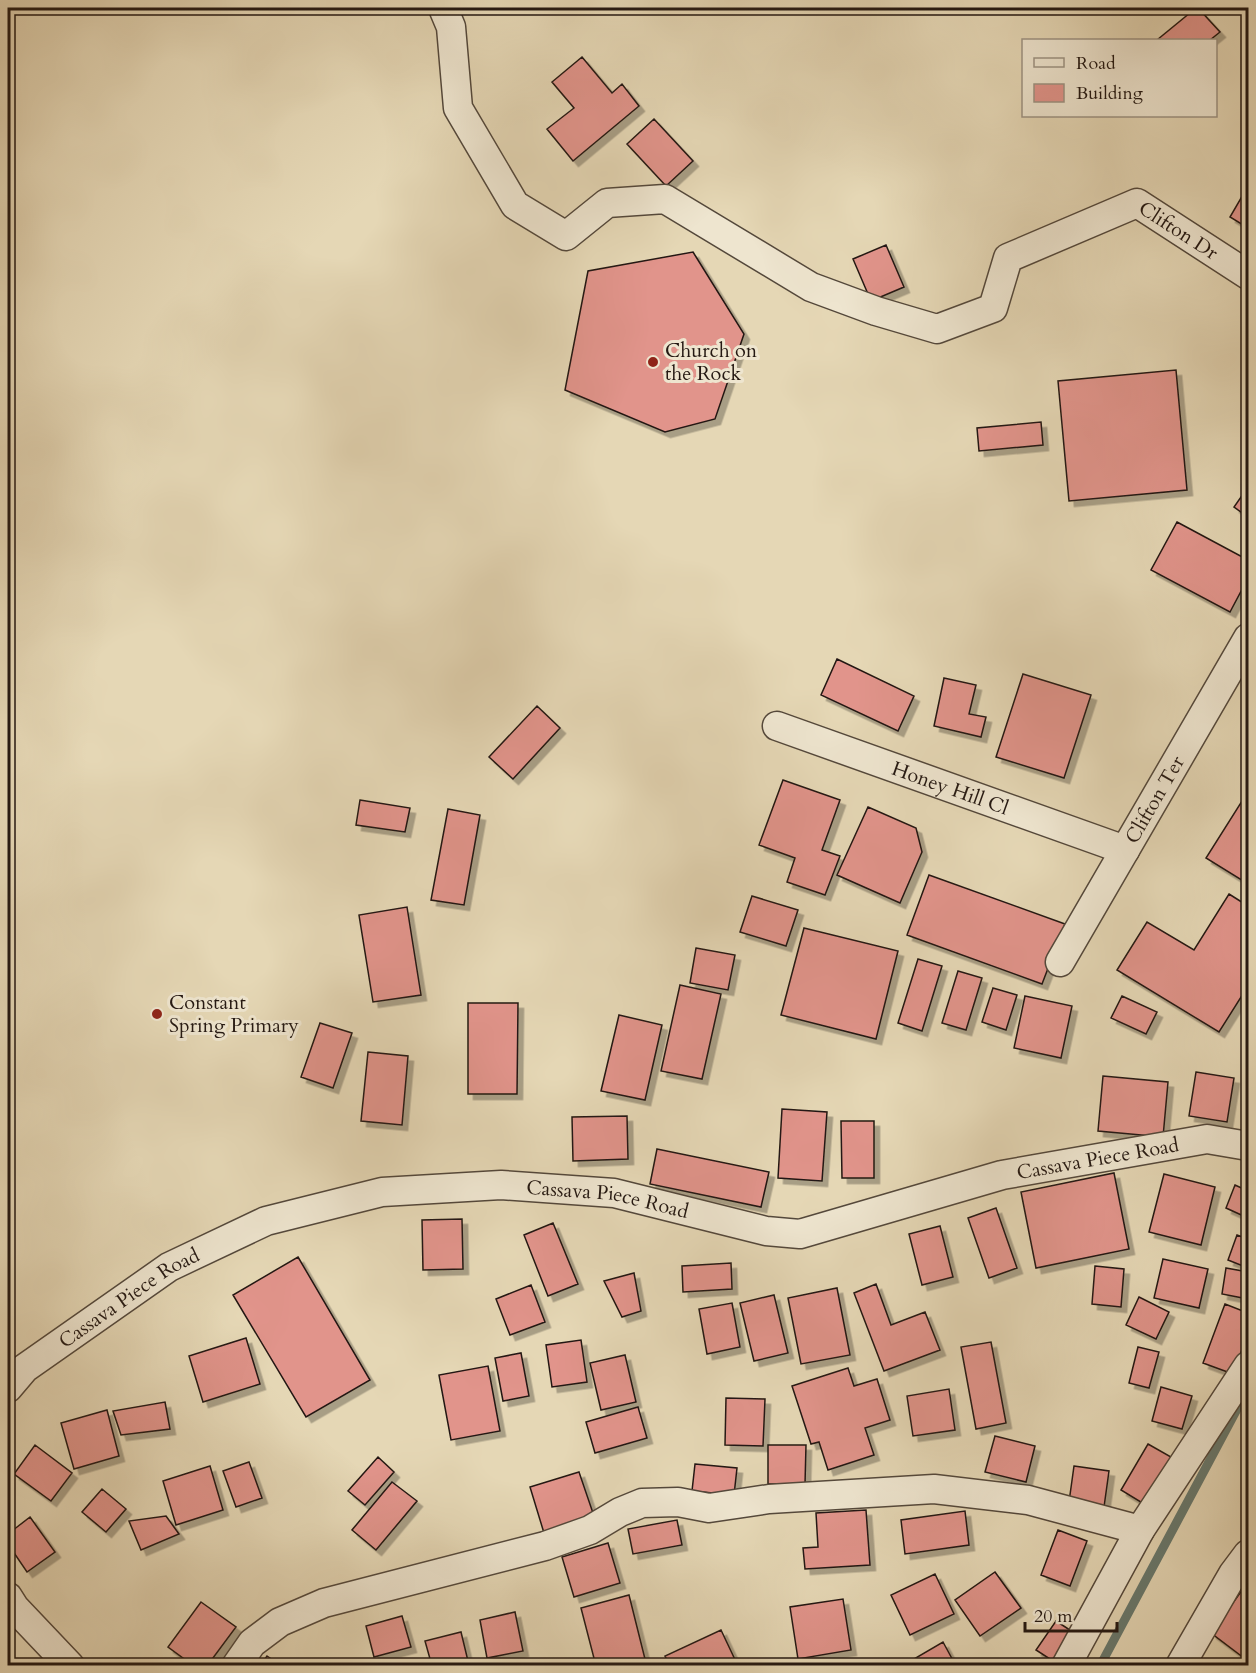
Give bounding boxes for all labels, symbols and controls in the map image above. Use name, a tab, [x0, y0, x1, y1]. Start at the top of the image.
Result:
legend	[1022, 39, 1217, 117]
text: Road	[1076, 51, 1116, 76]
text: Building	[1076, 81, 1144, 106]
street label: Clifton Dr	[1133, 195, 1224, 266]
place label: Church on the Rock	[665, 337, 758, 387]
marker: Church on the Rock	[646, 355, 660, 369]
street label: Clifton Ter	[1119, 750, 1191, 848]
street label: Honey Hill Cl	[888, 755, 1012, 821]
place label: Constant Spring Primary	[169, 989, 299, 1039]
marker: Constant Spring Primary	[150, 1007, 164, 1021]
street label: Cassava Piece Road	[1015, 1131, 1181, 1186]
street label: Cassava Piece Road	[526, 1174, 692, 1225]
street label: Cassava Piece Road	[53, 1241, 204, 1354]
scale bar	[1025, 1595, 1116, 1633]
text: 20 m	[1034, 1604, 1073, 1629]

